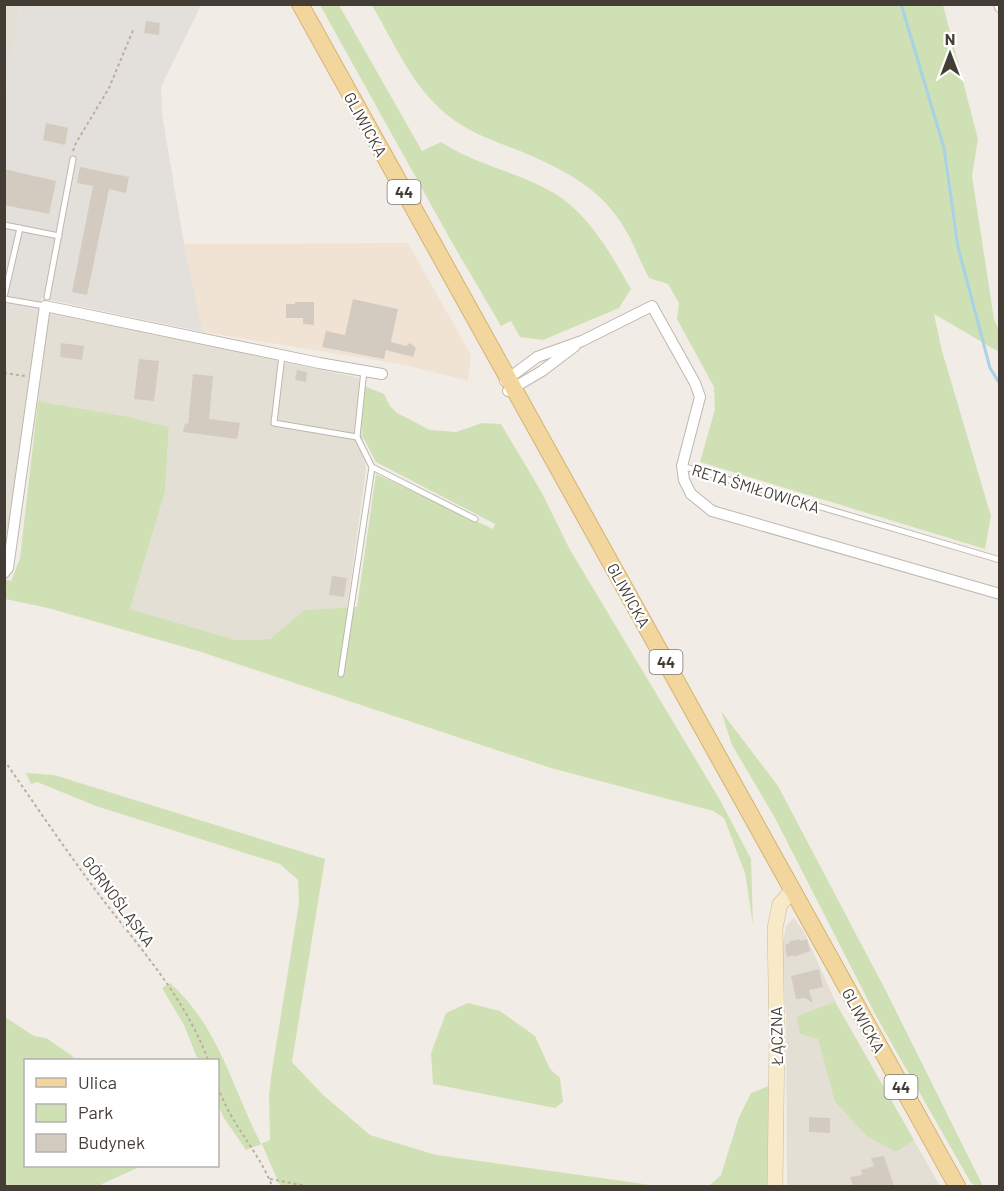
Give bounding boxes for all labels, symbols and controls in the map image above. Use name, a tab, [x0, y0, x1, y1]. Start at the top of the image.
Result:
north arrow	[920, 24, 980, 84]
text: N	[945, 29, 955, 48]
street label: GLIWICKA	[341, 88, 392, 160]
road number: 44	[388, 180, 420, 204]
street label: RETA ŚMIŁOWICKA	[690, 460, 823, 517]
street label: GLIWICKA	[604, 559, 655, 631]
road number: 44	[650, 650, 682, 674]
street label: GÓRNOŚLĄSKA	[79, 852, 159, 950]
street label: GLIWICKA	[839, 984, 890, 1056]
street label: ŁĄCZNA	[766, 1006, 786, 1067]
legend	[24, 1059, 219, 1167]
text: Ulica	[78, 1071, 117, 1093]
road number: 44	[884, 1075, 918, 1099]
text: Park	[78, 1101, 113, 1123]
text: Budynek	[78, 1131, 145, 1153]

